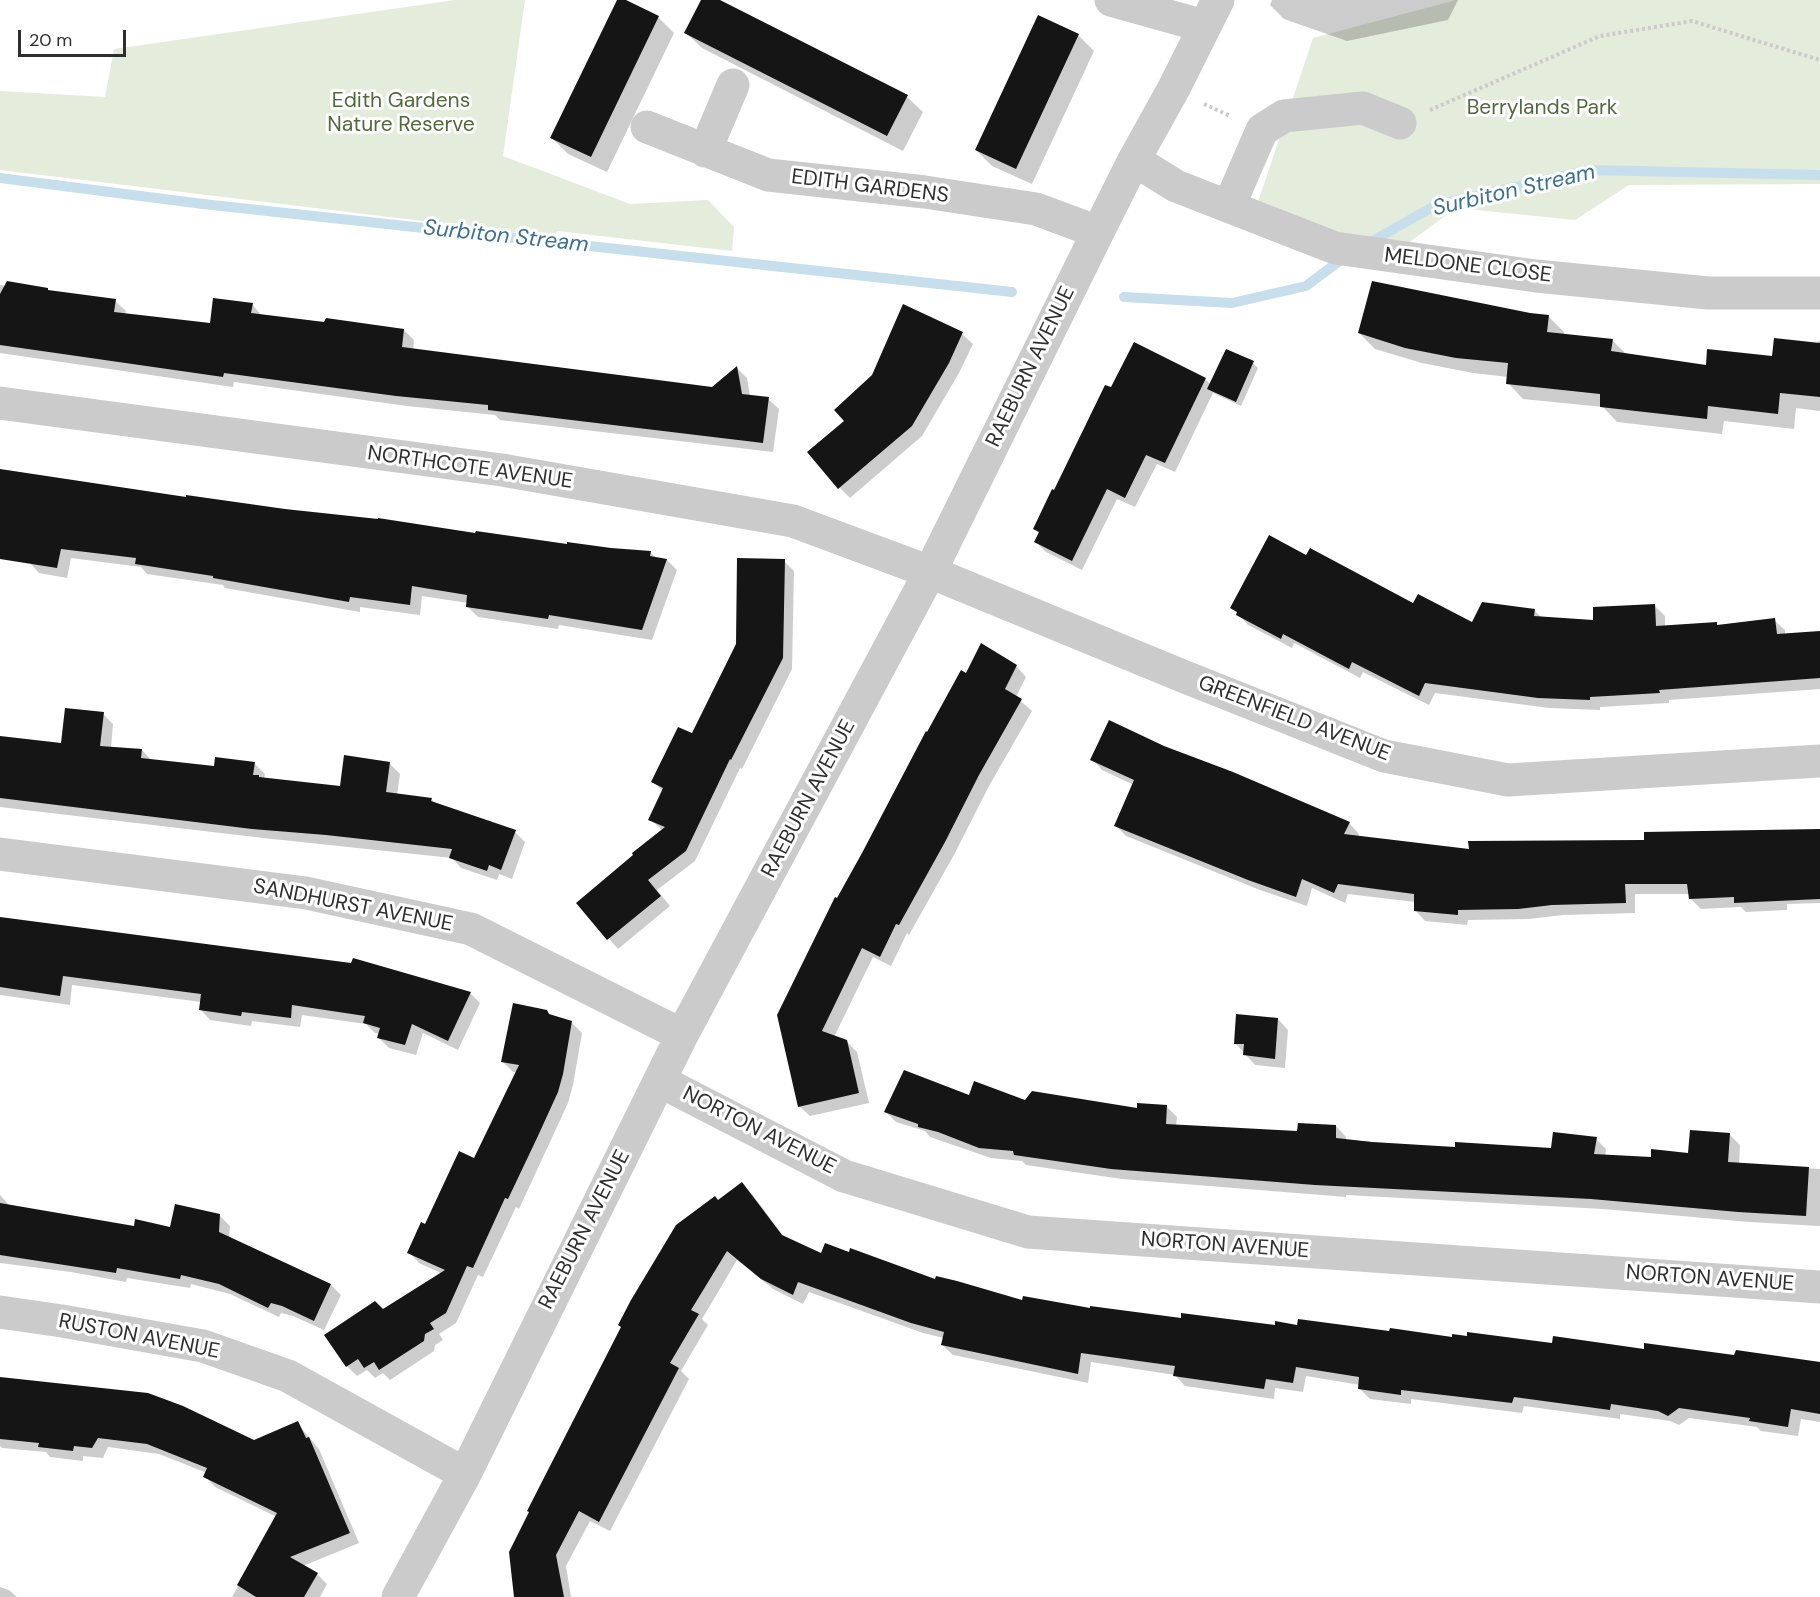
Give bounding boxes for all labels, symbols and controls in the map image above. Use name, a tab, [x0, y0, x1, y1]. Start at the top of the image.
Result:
scale bar	[21, 18, 129, 56]
text: 20 m	[29, 28, 72, 52]
park label: Edith Gardens Nature Reserve	[327, 88, 475, 138]
park label: Berrylands Park	[1467, 95, 1617, 121]
water label: Surbiton Stream	[1430, 159, 1598, 223]
street label: EDITH GARDENS	[790, 165, 950, 209]
water label: Surbiton Stream	[422, 215, 590, 259]
street label: MELDONE CLOSE	[1383, 243, 1553, 289]
street label: RAEBURN AVENUE	[981, 283, 1081, 451]
street label: NORTHCOTE AVENUE	[366, 441, 574, 495]
street label: GREENFIELD AVENUE	[1194, 671, 1394, 767]
street label: RAEBURN AVENUE	[757, 716, 861, 882]
street label: SANDHURST AVENUE	[251, 874, 455, 938]
street label: NORTON AVENUE	[678, 1082, 840, 1180]
street label: RAEBURN AVENUE	[534, 1146, 636, 1314]
street label: NORTON AVENUE	[1140, 1228, 1310, 1264]
street label: NORTON AVENUE	[1625, 1261, 1795, 1297]
street label: RUSTON AVENUE	[56, 1309, 222, 1365]

